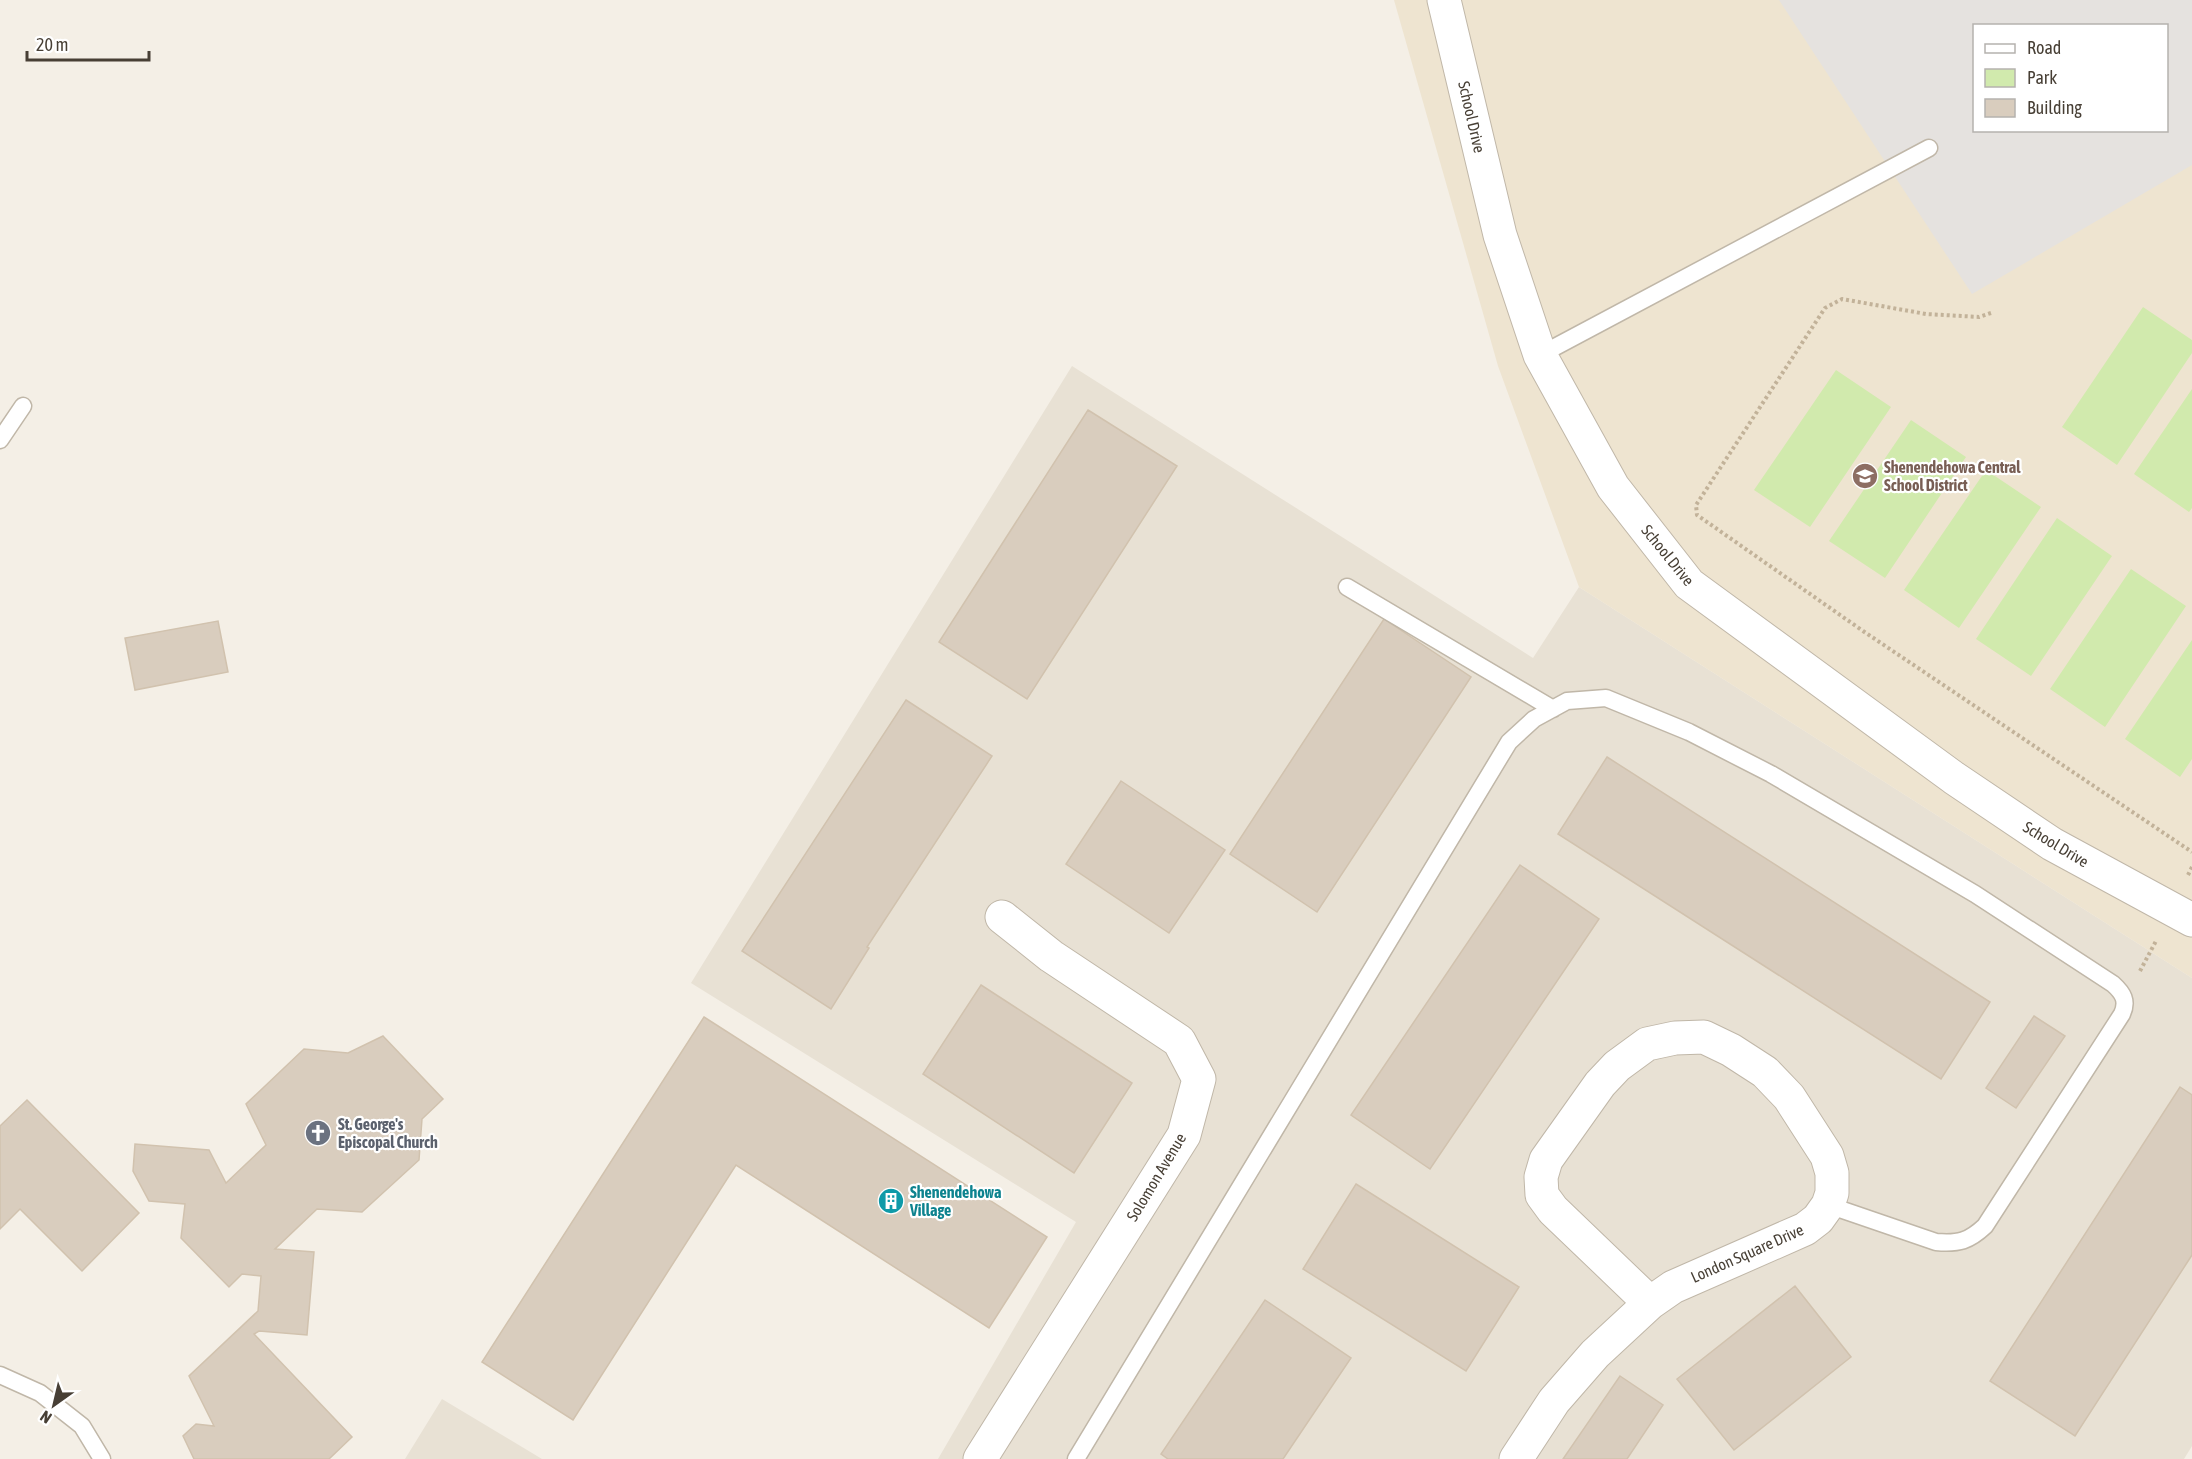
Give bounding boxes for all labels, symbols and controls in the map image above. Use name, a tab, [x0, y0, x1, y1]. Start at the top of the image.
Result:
scale bar	[27, 24, 148, 62]
legend	[1973, 24, 2168, 132]
text: 20 m	[36, 34, 68, 55]
text: Road	[2027, 37, 2061, 58]
text: Park	[2027, 67, 2057, 88]
street label: School Drive	[1455, 79, 1489, 155]
text: Building	[2027, 97, 2082, 118]
place label: Shenendehowa Central School District	[1884, 458, 2021, 494]
school or university icon: Shenendehowa Central School District	[1850, 461, 1880, 491]
street label: School Drive	[1638, 521, 1698, 589]
street label: School Drive	[2020, 818, 2092, 870]
place label: St. George's Episcopal Church	[338, 1115, 438, 1151]
church icon: St. George's Episcopal Church	[303, 1118, 333, 1148]
street label: Solomon Avenue	[1123, 1130, 1189, 1224]
place label: Shenendehowa Village	[909, 1183, 1001, 1219]
building icon: Shenendehowa Village	[876, 1186, 906, 1216]
street label: London Square Drive	[1688, 1220, 1806, 1287]
north arrow	[24, 1375, 84, 1435]
text: N	[37, 1407, 55, 1428]

